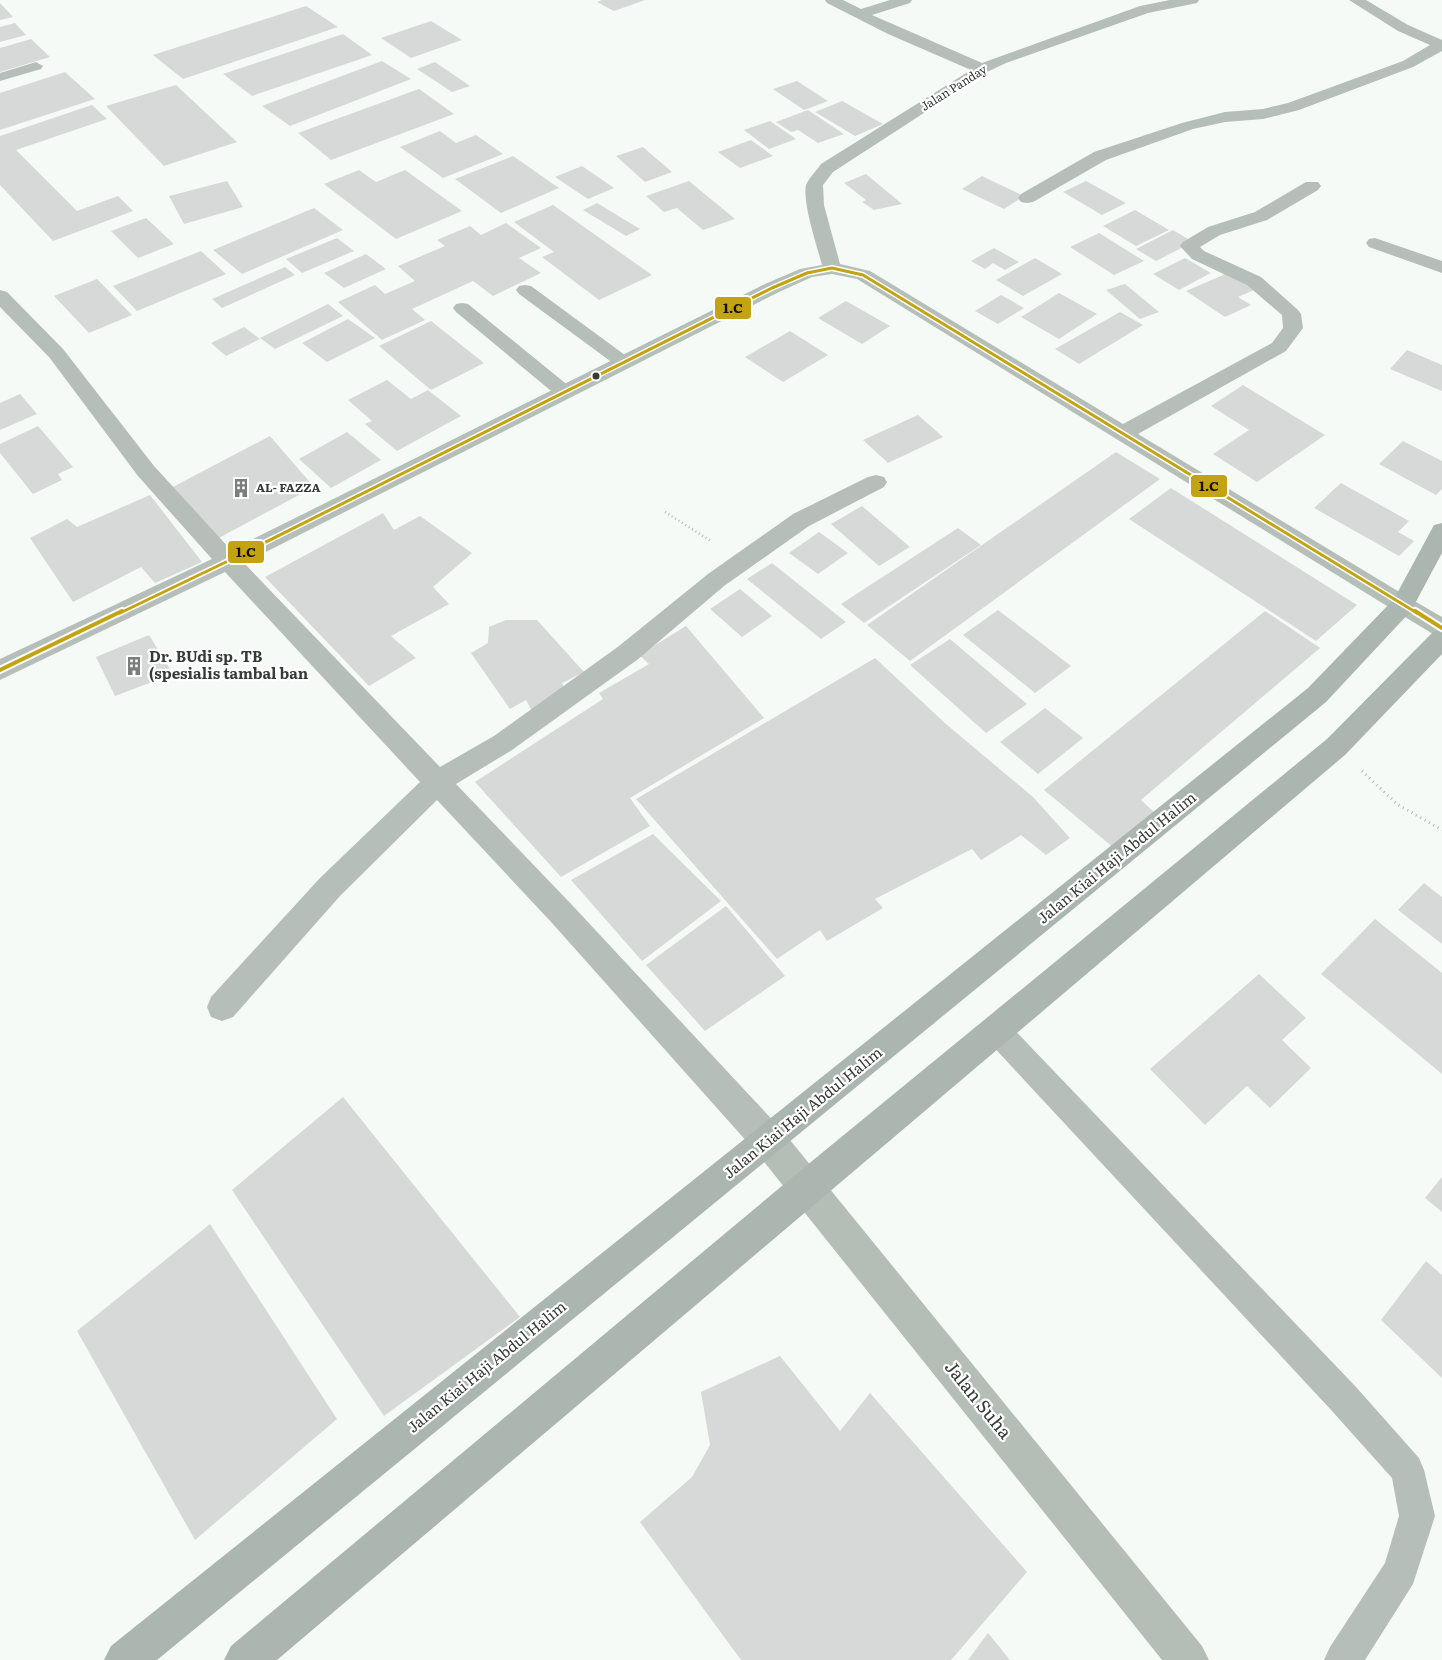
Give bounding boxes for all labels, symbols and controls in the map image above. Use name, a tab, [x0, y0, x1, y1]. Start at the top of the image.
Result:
street label: Jalan Panday	[917, 60, 990, 115]
line badge: 1.C	[714, 296, 752, 320]
text: 1.C	[723, 297, 743, 317]
unlabelled marker	[591, 371, 601, 381]
line badge: 1.C	[1190, 474, 1228, 498]
text: 1.C	[1199, 475, 1219, 495]
building icon: AL- FAZZA	[230, 477, 252, 499]
place label: AL- FAZZA	[256, 478, 321, 496]
line badge: 1.C	[227, 540, 265, 564]
text: 1.C	[236, 541, 256, 561]
place label: Dr. BUdi sp. TB (spesialis tambal ban	[149, 644, 309, 684]
building icon: Dr. BUdi sp. TB (spesialis tambal ban	[123, 655, 145, 677]
street label: Jalan Kiai Haji Abdul Halim	[1032, 785, 1201, 928]
street label: Jalan Kiai Haji Abdul Halim	[718, 1040, 887, 1183]
street label: Jalan Kiai Haji Abdul Halim	[402, 1294, 571, 1437]
street label: Jalan Suha	[939, 1354, 1019, 1444]

